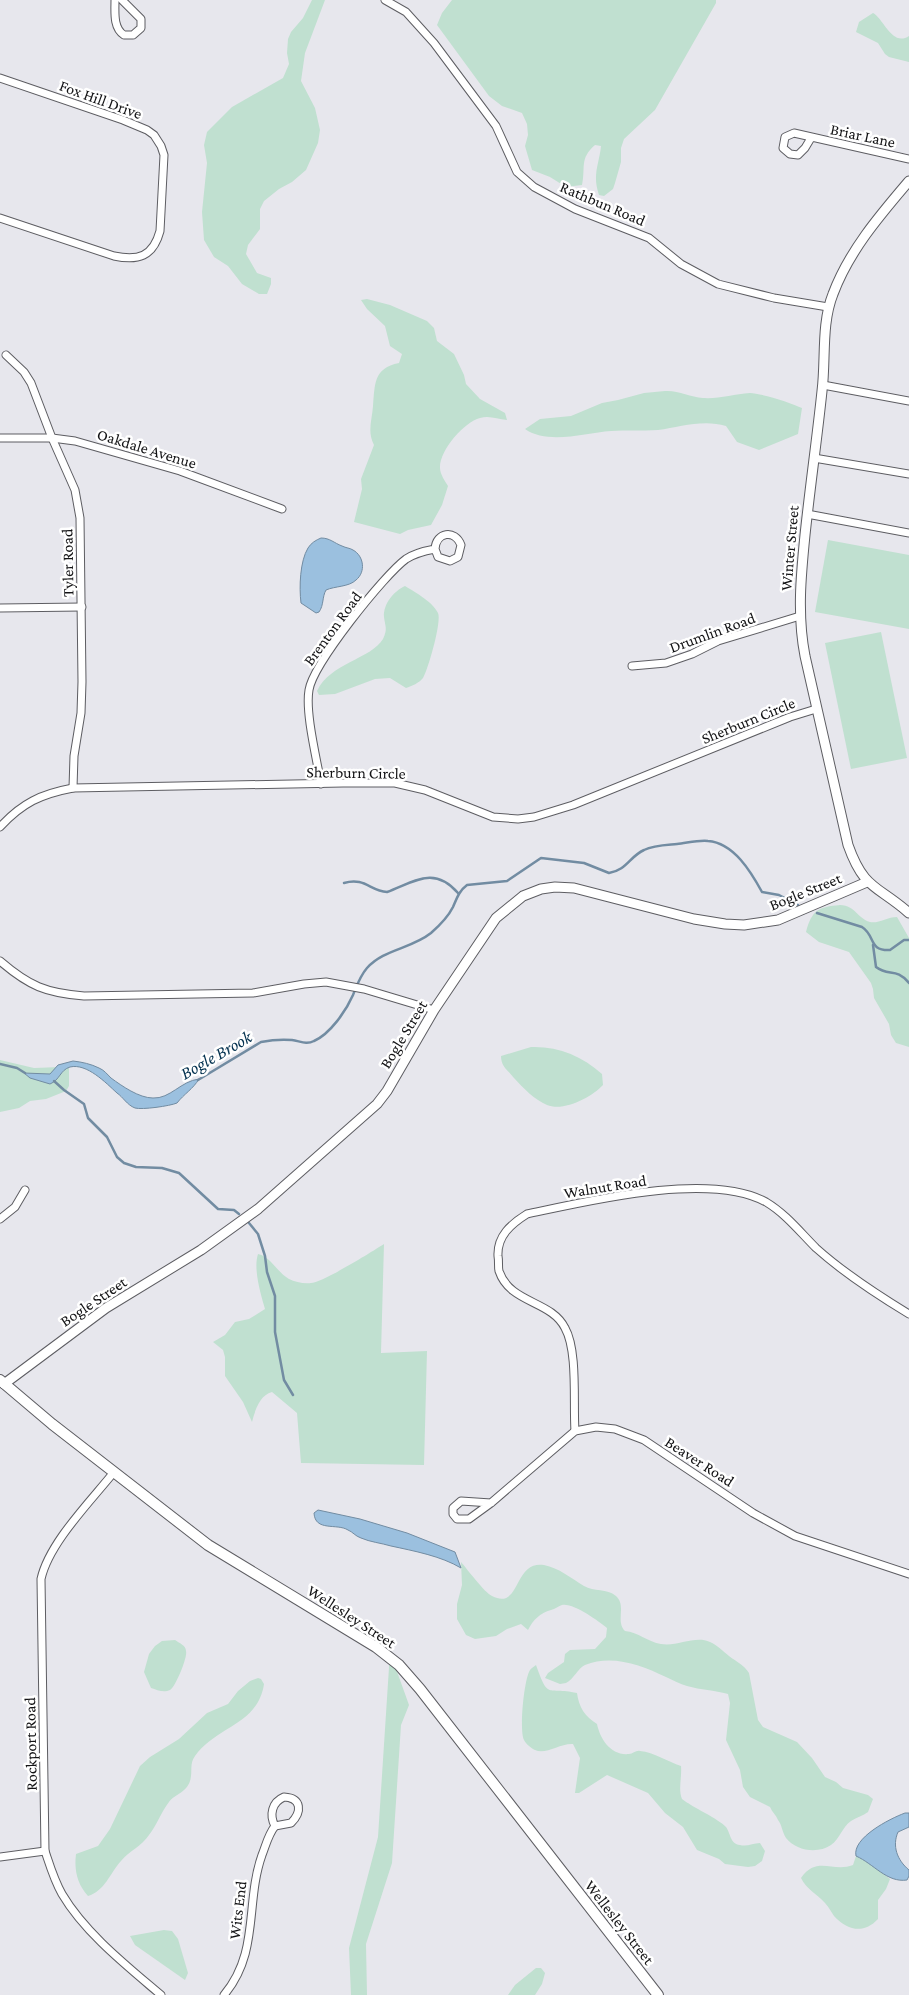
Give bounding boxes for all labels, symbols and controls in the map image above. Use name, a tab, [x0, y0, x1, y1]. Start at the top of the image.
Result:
street label: Fox Hill Drive	[57, 77, 144, 122]
street label: Briar Lane	[829, 120, 897, 151]
street label: Rathbun Road	[558, 178, 648, 229]
street label: Oakdale Avenue	[95, 425, 199, 472]
street label: Winter Street	[777, 504, 802, 591]
street label: Tyler Road	[58, 528, 78, 597]
street label: Brenton Road	[300, 588, 365, 668]
street label: Drumlin Road	[667, 609, 758, 656]
street label: Sherburn Circle	[699, 694, 797, 747]
street label: Sherburn Circle	[306, 763, 406, 782]
street label: Bogle Street	[767, 869, 845, 915]
street label: Bogle Street	[377, 997, 432, 1072]
water label: Bogle Brook	[177, 1026, 256, 1083]
street label: Walnut Road	[563, 1171, 648, 1201]
street label: Bogle Street	[57, 1273, 131, 1331]
street label: Beaver Road	[662, 1433, 738, 1490]
street label: Wellesley Street	[304, 1582, 400, 1652]
street label: Rockport Road	[21, 1696, 41, 1791]
street label: Wellesley Street	[581, 1877, 658, 1969]
street label: Wits End	[225, 1879, 250, 1940]

